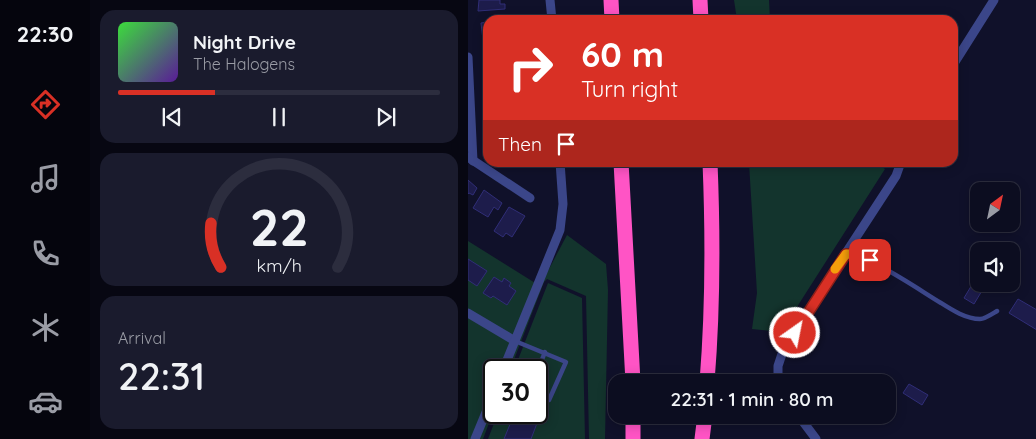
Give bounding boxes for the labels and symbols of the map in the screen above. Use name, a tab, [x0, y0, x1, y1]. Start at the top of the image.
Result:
north arrow	[970, 182, 1020, 232]
pin	[849, 239, 891, 281]
position arrow	[768, 306, 820, 358]
speed limit sign: 30	[483, 359, 548, 424]

